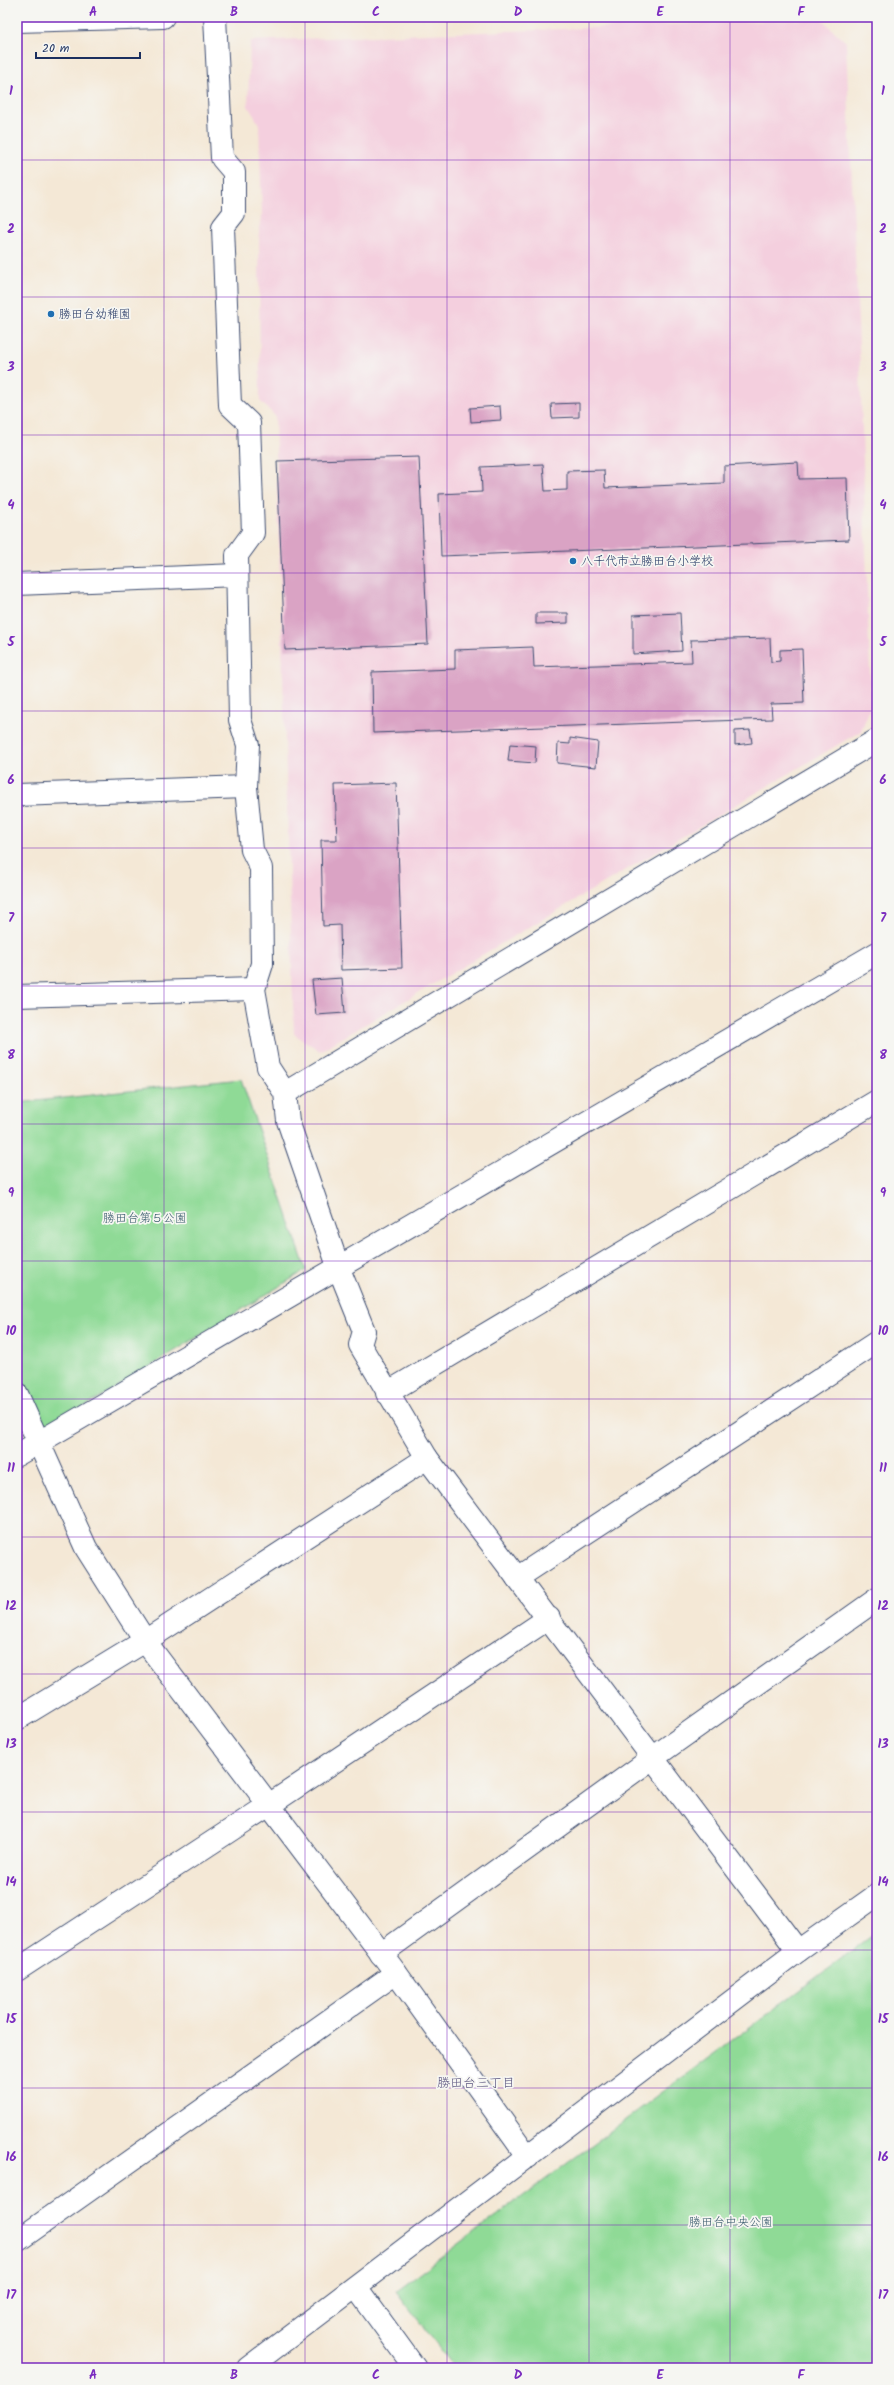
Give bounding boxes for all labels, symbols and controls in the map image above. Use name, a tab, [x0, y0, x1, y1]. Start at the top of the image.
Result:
text: A	[89, 2, 97, 23]
text: B	[230, 2, 238, 23]
text: C	[372, 2, 380, 23]
text: D	[514, 2, 523, 23]
text: E	[656, 2, 664, 23]
text: F	[797, 2, 805, 23]
scale bar	[36, 34, 140, 60]
text: 20 m	[42, 39, 70, 58]
text: 1	[9, 81, 13, 102]
text: 1	[881, 81, 885, 102]
text: 2	[7, 219, 15, 240]
text: 2	[879, 219, 887, 240]
place label: 勝田台幼稚園	[59, 305, 131, 324]
marker: 勝田台幼稚園	[46, 309, 56, 319]
text: 3	[6, 357, 15, 378]
text: 3	[878, 357, 887, 378]
text: 4	[7, 495, 15, 516]
text: 4	[879, 495, 887, 516]
place label: 八千代市立勝田台小学校	[581, 552, 713, 571]
marker: 八千代市立勝田台小学校	[568, 556, 578, 566]
text: 5	[7, 632, 16, 653]
text: 5	[879, 632, 888, 653]
text: 6	[7, 770, 15, 791]
text: 6	[879, 770, 887, 791]
text: 7	[8, 908, 15, 929]
text: 7	[880, 908, 887, 929]
text: 8	[7, 1045, 15, 1066]
text: 8	[879, 1045, 887, 1066]
text: 9	[8, 1183, 15, 1204]
text: 9	[880, 1183, 887, 1204]
park label: 勝田台第５公園	[103, 1209, 187, 1228]
text: 10	[6, 1321, 17, 1342]
text: 10	[878, 1321, 889, 1342]
text: 11	[7, 1458, 15, 1479]
text: 11	[879, 1458, 887, 1479]
text: 12	[5, 1596, 17, 1617]
text: 12	[877, 1596, 889, 1617]
text: 13	[5, 1734, 17, 1755]
text: 13	[877, 1734, 889, 1755]
text: 14	[5, 1872, 17, 1893]
text: 14	[877, 1872, 889, 1893]
text: 15	[6, 2009, 18, 2030]
text: 15	[878, 2009, 890, 2030]
district label: 勝田台三丁目	[437, 2073, 515, 2094]
text: 16	[6, 2147, 16, 2168]
text: 16	[878, 2147, 888, 2168]
park label: 勝田台中央公園	[689, 2213, 773, 2232]
text: 17	[6, 2285, 17, 2306]
text: 17	[878, 2285, 889, 2306]
text: A	[89, 2365, 97, 2385]
text: B	[230, 2365, 238, 2385]
text: C	[372, 2365, 380, 2385]
text: D	[514, 2365, 523, 2385]
text: E	[656, 2365, 664, 2385]
text: F	[797, 2365, 805, 2385]

